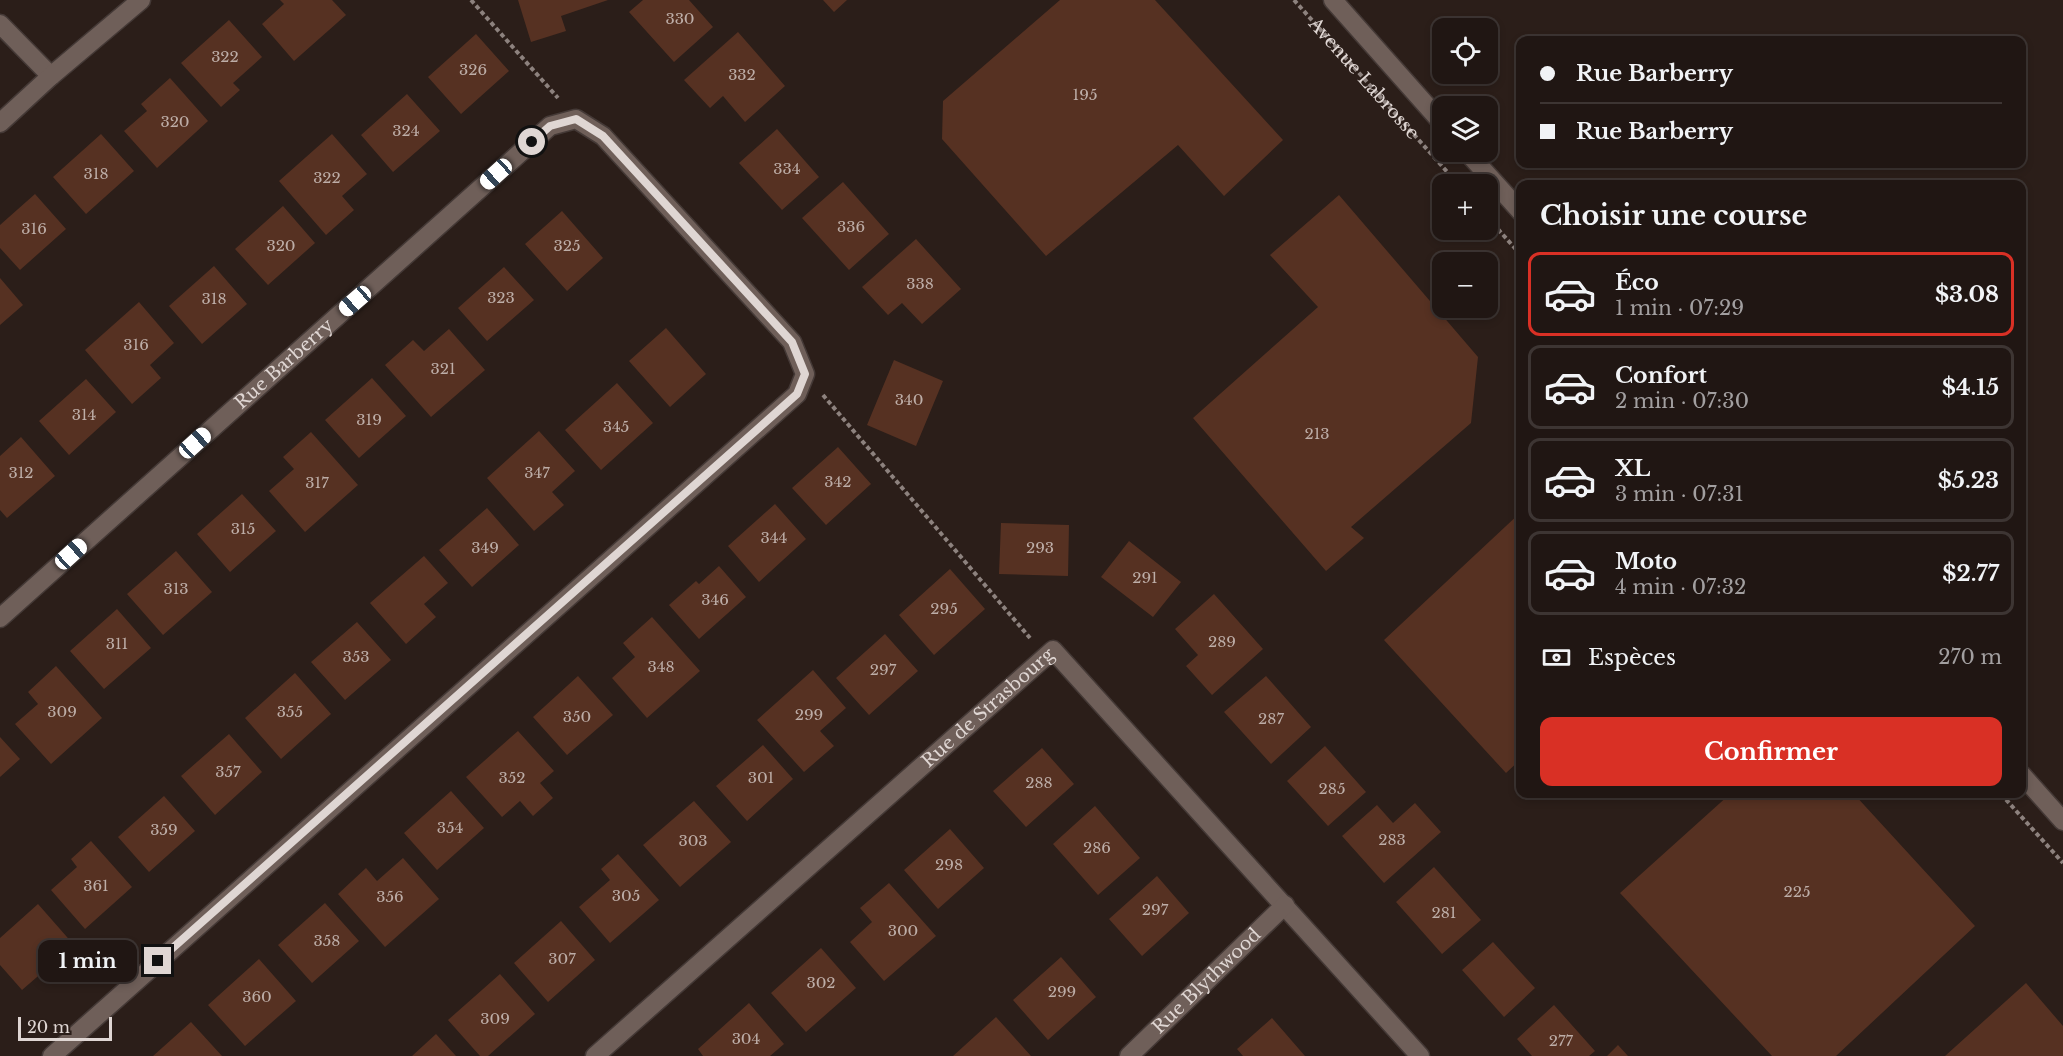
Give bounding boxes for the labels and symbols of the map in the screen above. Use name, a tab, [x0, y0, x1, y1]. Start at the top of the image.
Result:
house number: 330	[665, 9, 695, 28]
street label: Avenue Labrosse	[1303, 12, 1424, 144]
house number: 322	[211, 47, 239, 66]
house number: 326	[459, 60, 487, 79]
house number: 332	[728, 65, 756, 84]
house number: 195	[1073, 85, 1097, 104]
house number: 320	[160, 112, 190, 131]
house number: 324	[392, 121, 420, 140]
route start	[518, 128, 545, 155]
car	[477, 155, 515, 193]
house number: 334	[773, 159, 801, 178]
house number: 318	[83, 164, 109, 183]
house number: 322	[313, 168, 341, 187]
house number: 336	[837, 217, 865, 236]
house number: 316	[21, 219, 47, 238]
house number: 320	[266, 236, 296, 255]
house number: 325	[553, 236, 581, 255]
house number: 338	[906, 274, 934, 293]
car	[336, 282, 374, 320]
house number: 323	[487, 288, 515, 307]
house number: 318	[201, 289, 227, 308]
street label: Rue Barberry	[230, 314, 338, 414]
house number: 316	[123, 335, 149, 354]
house number: 321	[430, 359, 456, 378]
house number: 340	[895, 390, 923, 409]
house number: 314	[72, 405, 96, 424]
house number: 319	[356, 410, 382, 429]
house number: 345	[603, 417, 629, 436]
car	[176, 424, 214, 462]
house number: 213	[1304, 424, 1330, 443]
house number: 312	[8, 463, 34, 482]
house number: 347	[524, 463, 550, 482]
house number: 342	[824, 472, 852, 491]
house number: 317	[305, 473, 329, 492]
house number: 315	[231, 519, 255, 538]
house number: 344	[761, 528, 787, 547]
car	[52, 535, 90, 573]
house number: 349	[471, 538, 499, 557]
house number: 293	[1026, 538, 1054, 557]
house number: 291	[1132, 568, 1158, 587]
house number: 313	[163, 579, 189, 598]
house number: 346	[701, 590, 729, 609]
house number: 295	[930, 599, 958, 618]
house number: 289	[1208, 632, 1236, 651]
house number: 311	[106, 634, 128, 653]
street label: Rue de Strasbourg	[917, 643, 1059, 772]
house number: 353	[342, 647, 370, 666]
house number: 348	[647, 657, 675, 676]
house number: 297	[870, 660, 897, 679]
house number: 309	[47, 702, 77, 721]
house number: 355	[277, 702, 303, 721]
house number: 299	[795, 705, 823, 724]
house number: 350	[563, 707, 591, 726]
house number: 287	[1258, 709, 1284, 728]
house number: 357	[215, 762, 241, 781]
house number: 352	[498, 768, 526, 787]
house number: 301	[748, 768, 774, 787]
house number: 288	[1025, 773, 1053, 792]
house number: 285	[1319, 779, 1345, 798]
house number: 354	[437, 818, 463, 837]
house number: 359	[150, 820, 178, 839]
house number: 283	[1378, 830, 1406, 849]
house number: 303	[678, 831, 708, 850]
house number: 286	[1083, 838, 1111, 857]
house number: 298	[935, 855, 963, 874]
house number: 361	[83, 876, 109, 895]
house number: 225	[1783, 882, 1811, 901]
house number: 305	[612, 886, 640, 905]
house number: 356	[376, 887, 404, 906]
house number: 297	[1142, 900, 1169, 919]
house number: 281	[1431, 903, 1457, 922]
house number: 300	[888, 921, 918, 940]
street label: Rue Blythwood	[1148, 923, 1265, 1038]
house number: 358	[314, 931, 340, 950]
callout: 1 min	[38, 940, 137, 982]
route end	[144, 947, 171, 974]
house number: 307	[548, 949, 576, 968]
house number: 302	[806, 973, 836, 992]
house number: 299	[1048, 982, 1076, 1001]
house number: 360	[242, 987, 272, 1006]
house number: 309	[480, 1009, 510, 1028]
scale bar	[18, 1014, 112, 1042]
house number: 304	[732, 1029, 760, 1048]
house number: 277	[1549, 1031, 1574, 1050]

